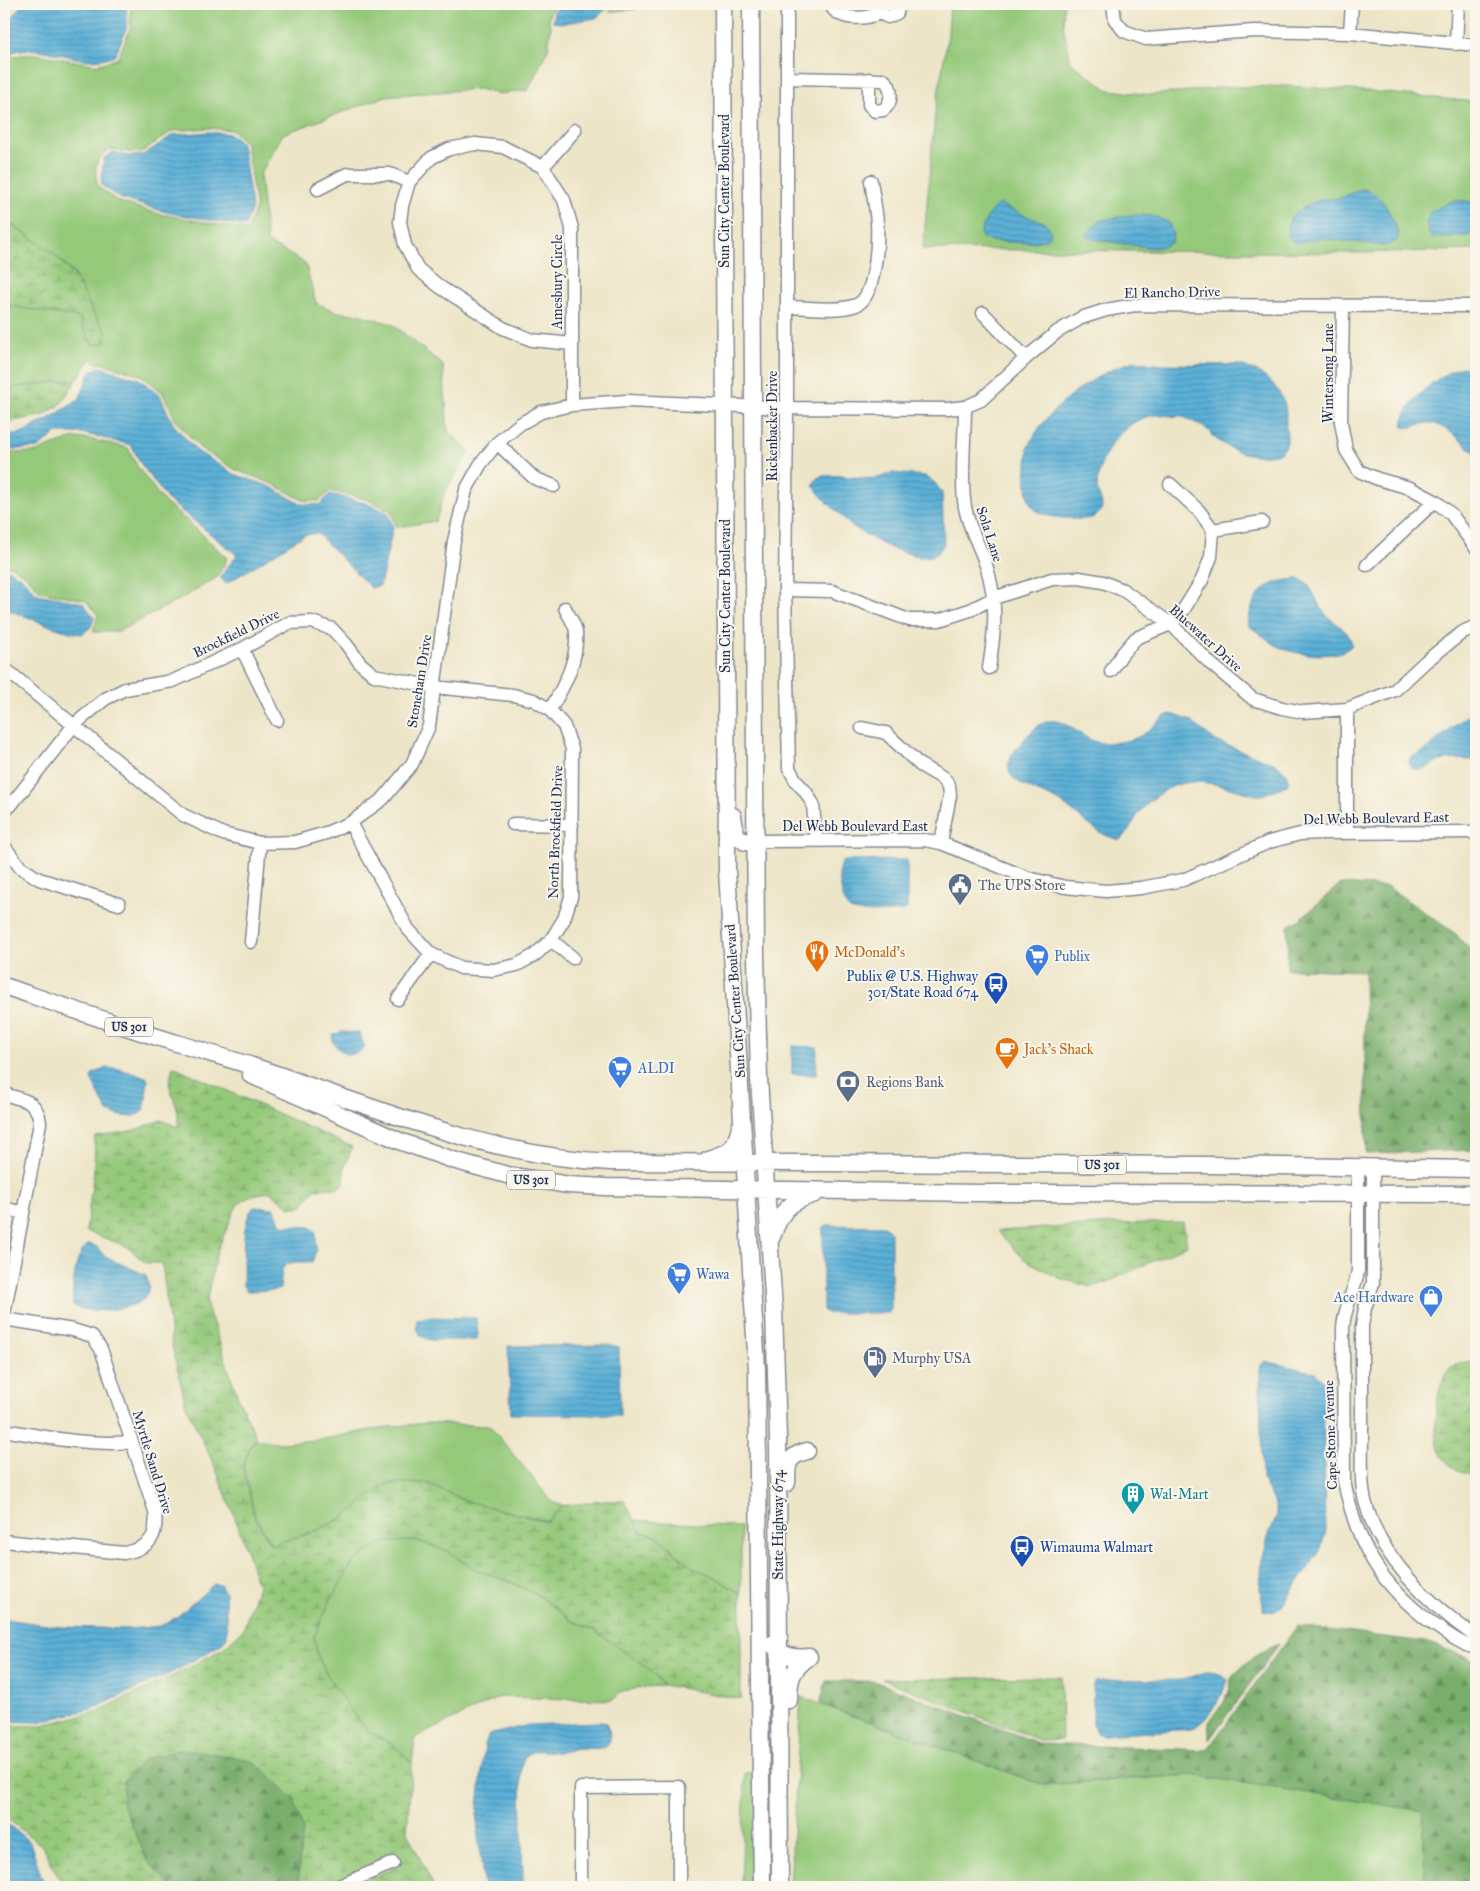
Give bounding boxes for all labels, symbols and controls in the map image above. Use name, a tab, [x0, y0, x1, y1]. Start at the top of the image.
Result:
street label: Sun City Center Boulevard	[716, 114, 733, 268]
street label: Amesbury Circle	[549, 234, 566, 331]
street label: El Rancho Drive	[1124, 283, 1220, 302]
street label: Wintersong Lane	[1320, 323, 1337, 423]
street label: Rickenbacker Drive	[764, 370, 781, 481]
street label: Sola Lane	[973, 504, 1007, 564]
street label: Sun City Center Boulevard	[717, 519, 734, 673]
street label: Bluewater Drive	[1166, 601, 1246, 676]
street label: Brockfield Drive	[190, 605, 282, 662]
street label: Stoneham Drive	[404, 633, 435, 729]
street label: North Brockfield Drive	[545, 765, 566, 899]
street label: Del Webb Boulevard East	[1303, 809, 1449, 828]
street label: Del Webb Boulevard East	[782, 818, 928, 835]
public building icon: The UPS Store	[947, 872, 973, 906]
place label: The UPS Store	[978, 877, 1066, 894]
street label: Sun City Center Boulevard	[722, 924, 749, 1078]
restaurant icon: McDonald's	[804, 939, 830, 973]
supermarket icon: Publix	[1024, 943, 1050, 977]
place label: McDonald's	[834, 944, 905, 961]
place label: Publix	[1054, 948, 1091, 965]
place label: Publix @ U.S. Highway 301/State Road 674	[846, 968, 979, 1001]
bus stop icon: Publix @ U.S. Highway 301/State Road 674	[983, 971, 1009, 1005]
road number: US 301	[105, 1018, 153, 1036]
cafe icon: Jack's Shack	[994, 1036, 1020, 1070]
place label: Jack's Shack	[1022, 1041, 1094, 1059]
supermarket icon: ALDI	[607, 1055, 633, 1089]
place label: ALDI	[637, 1060, 675, 1077]
bank icon: Regions Bank	[835, 1069, 861, 1103]
place label: Regions Bank	[866, 1074, 945, 1091]
road number: US 301	[1078, 1156, 1126, 1174]
road number: US 301	[507, 1170, 555, 1190]
supermarket icon: Wawa	[666, 1261, 692, 1295]
place label: Wawa	[696, 1266, 730, 1283]
shop icon: Ace Hardware	[1418, 1284, 1444, 1318]
place label: Ace Hardware	[1333, 1289, 1414, 1306]
fuel station icon: Murphy USA	[862, 1345, 888, 1379]
place label: Murphy USA	[892, 1350, 972, 1367]
street label: Cape Stone Avenue	[1320, 1380, 1341, 1490]
street label: Myrtle Sand Drive	[129, 1408, 176, 1516]
street label: State Highway 674	[770, 1469, 787, 1580]
building icon: Wal-Mart	[1120, 1481, 1146, 1515]
place label: Wal-Mart	[1150, 1486, 1209, 1503]
bus stop icon: Wimauma Walmart	[1009, 1534, 1035, 1568]
place label: Wimauma Walmart	[1040, 1539, 1153, 1556]

